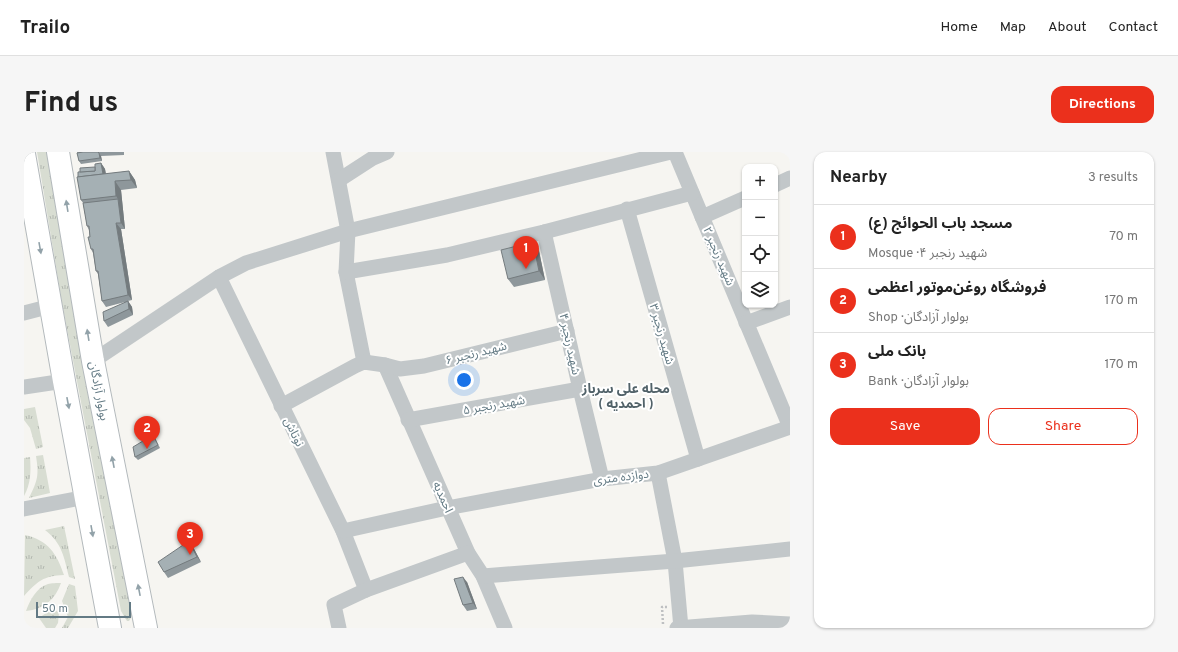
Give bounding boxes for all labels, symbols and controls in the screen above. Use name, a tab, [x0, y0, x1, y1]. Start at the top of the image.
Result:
text: Trailo	[20, 16, 70, 40]
text: Home	[941, 19, 978, 36]
text: Map	[1000, 19, 1026, 36]
text: About	[1048, 19, 1087, 36]
text: Contact	[1109, 19, 1158, 36]
text: Find us	[24, 86, 118, 122]
button: Directions	[1051, 86, 1154, 123]
map controls	[742, 164, 778, 308]
button: +	[742, 164, 778, 200]
text: Nearby	[830, 167, 887, 189]
text: 3 results	[1088, 170, 1138, 186]
one-way arrow	[64, 200, 70, 213]
button: −	[742, 200, 778, 236]
text: مسجد باب الحوائج (ع)	[868, 215, 1012, 234]
street label: ۲ شهید رنجبر	[698, 224, 738, 288]
text: 1	[840, 229, 846, 245]
text: 70 m	[1109, 229, 1138, 245]
pin: 1	[513, 236, 539, 269]
button: locate	[742, 236, 778, 272]
one-way arrow	[38, 242, 44, 254]
text: Mosque · شهید رنجبر ۴	[868, 246, 987, 262]
button: layers	[742, 272, 778, 308]
text: فروشگاه روغن‌موتور اعظمی	[868, 279, 1046, 298]
text: 2	[839, 293, 847, 309]
text: 170 m	[1104, 293, 1138, 309]
street label: شهید رنجبر ۳	[645, 302, 677, 367]
text: Shop · بولوار آزادگان	[868, 310, 969, 326]
street label: شهید رنجبر ۴	[555, 312, 583, 377]
one-way arrow	[85, 329, 91, 341]
street label: شهید رنجبر ۶	[444, 339, 509, 369]
text: بانک ملی	[868, 343, 926, 362]
text: 3	[839, 357, 847, 373]
text: 170 m	[1104, 357, 1138, 373]
street label: بولوار آزادگان	[84, 360, 112, 422]
your location	[454, 370, 474, 390]
text: Bank · بولوار آزادگان	[868, 374, 969, 390]
district label: محله علی سرباز ( احمدیه )	[581, 382, 670, 413]
street label: شهید رنجبر ۵	[462, 393, 526, 419]
one-way arrow	[65, 397, 71, 410]
button: Save	[830, 408, 980, 445]
button: Share	[988, 408, 1138, 445]
street label: نوتاش	[279, 415, 307, 450]
pin: 2	[134, 416, 160, 449]
one-way arrow	[110, 456, 116, 468]
street label: دوازده متری	[592, 467, 650, 489]
street label: احمدیه	[428, 479, 456, 516]
pin: 3	[177, 522, 203, 555]
one-way arrow	[89, 525, 95, 537]
one-way arrow	[135, 584, 141, 596]
scale bar	[36, 600, 131, 619]
text: 50 m	[42, 602, 68, 616]

